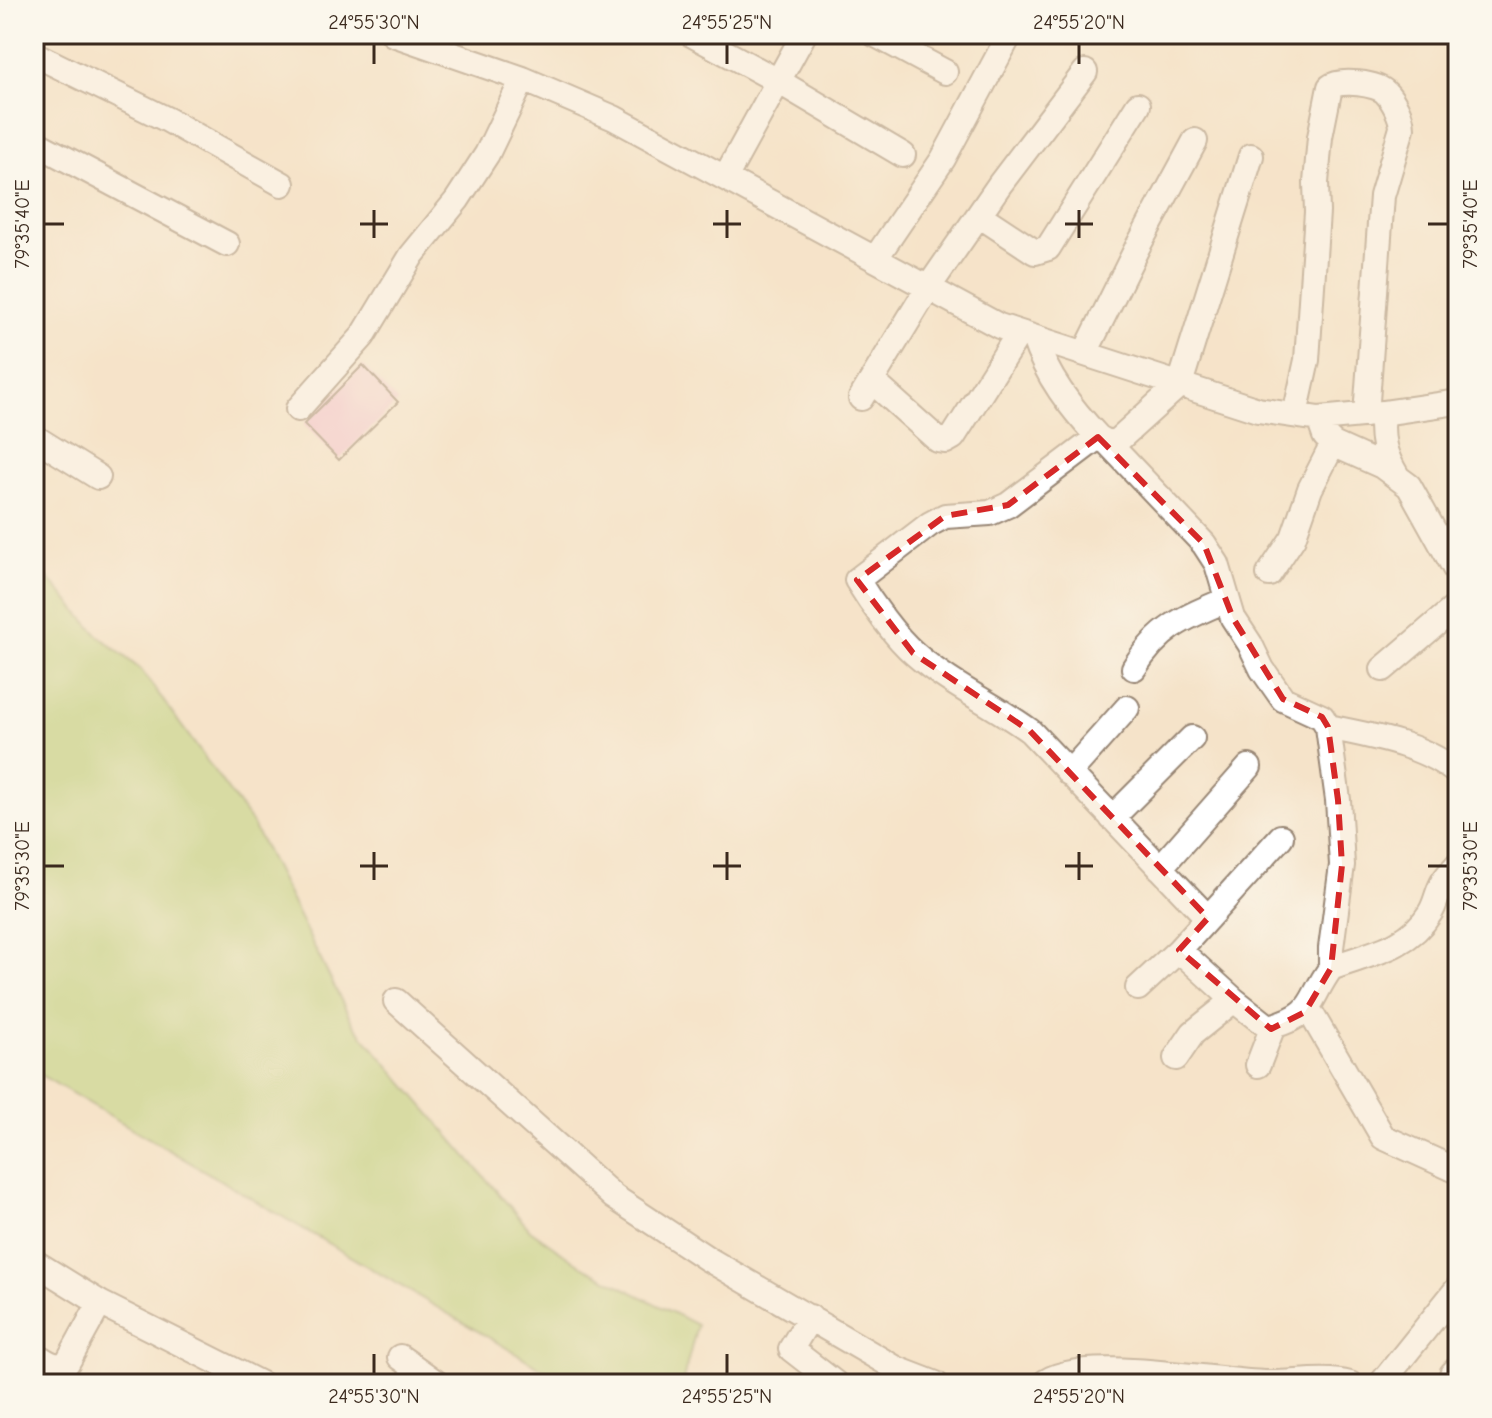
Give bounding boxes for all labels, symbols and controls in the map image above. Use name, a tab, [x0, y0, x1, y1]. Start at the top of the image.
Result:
text: 24°55'30"N	[328, 11, 420, 34]
text: 24°55'25"N	[682, 11, 772, 34]
text: 24°55'20"N	[1033, 11, 1125, 34]
text: 79°35'40"E	[11, 179, 34, 269]
text: 79°35'40"E	[1459, 179, 1482, 269]
text: 79°35'30"E	[11, 821, 34, 911]
text: 79°35'30"E	[1459, 821, 1482, 911]
text: 24°55'30"N	[328, 1385, 420, 1408]
text: 24°55'25"N	[682, 1385, 772, 1408]
text: 24°55'20"N	[1033, 1385, 1125, 1408]

